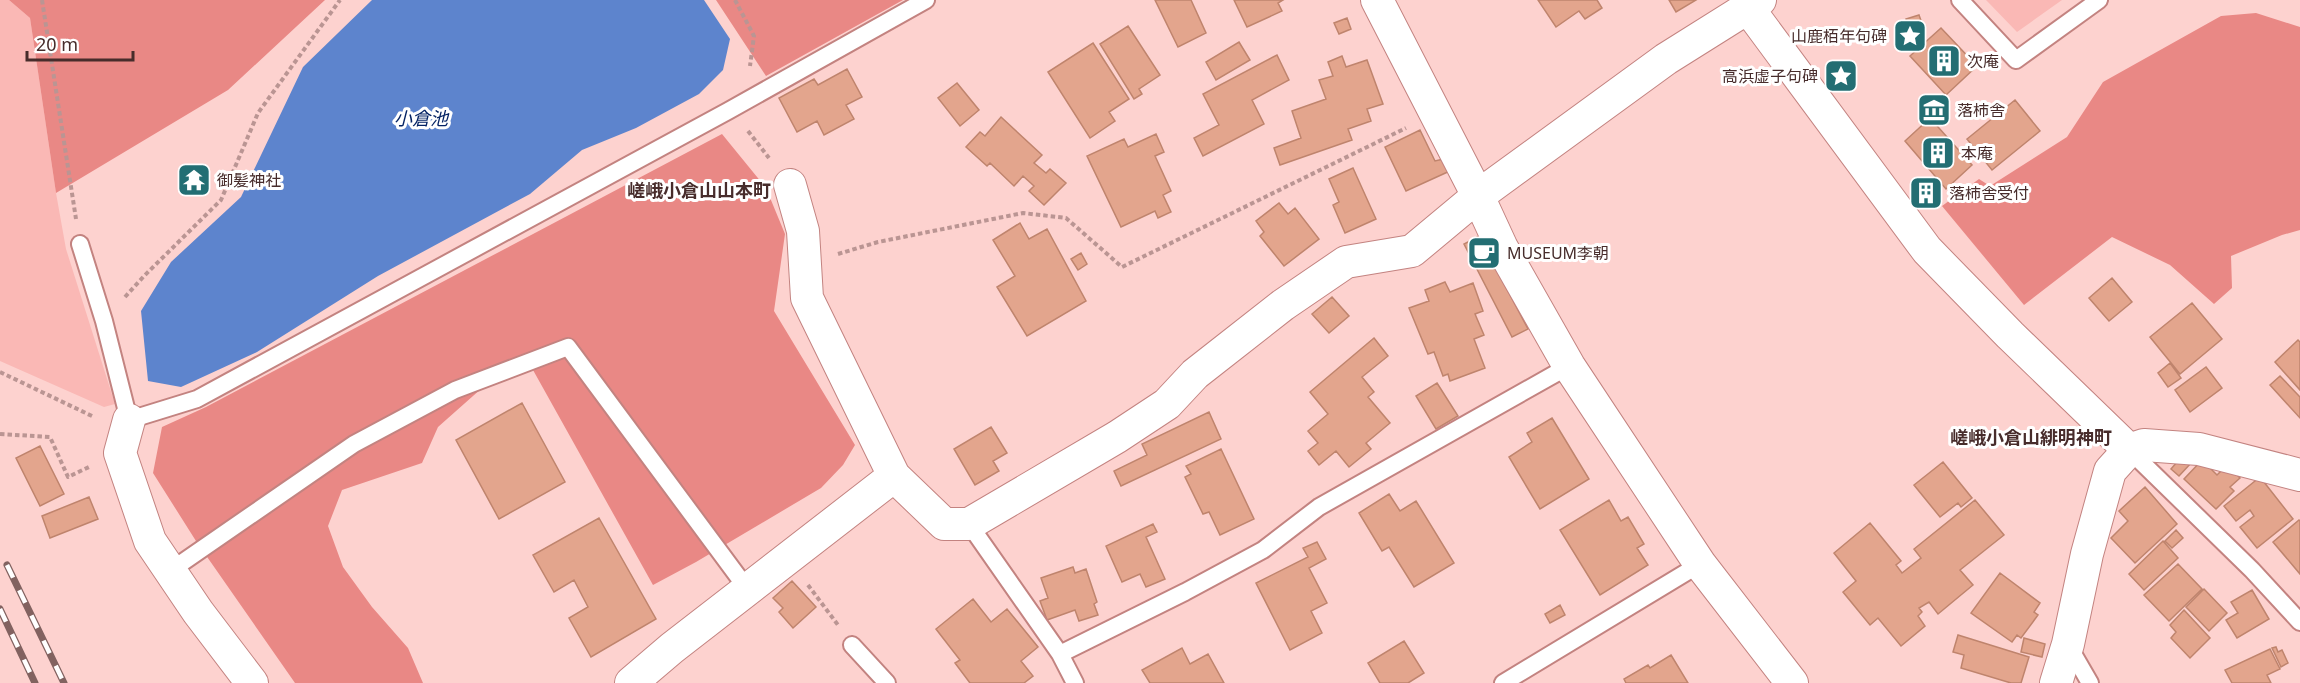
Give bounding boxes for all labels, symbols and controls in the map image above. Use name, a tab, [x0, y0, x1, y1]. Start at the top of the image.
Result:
place icon: ⼭⿅栢年句碑	[1892, 18, 1928, 54]
scale bar	[27, 24, 134, 62]
place label: ⼭⿅栢年句碑	[1791, 25, 1887, 47]
text: 20 m	[36, 32, 78, 56]
building icon: 次庵	[1926, 43, 1962, 79]
place label: 次庵	[1967, 50, 1999, 72]
place icon: ⾼浜虚⼦句碑	[1823, 58, 1859, 94]
place label: ⾼浜虚⼦句碑	[1722, 65, 1818, 87]
museum icon: 落柿舎	[1916, 92, 1952, 128]
place label: 落柿舎	[1957, 99, 2005, 121]
water label: 小倉池	[394, 106, 450, 130]
building icon: 本庵	[1920, 135, 1956, 171]
place label: 本庵	[1961, 142, 1993, 164]
temple icon: 御髪神社	[176, 162, 212, 198]
place label: 御髪神社	[217, 169, 281, 191]
building icon: 落柿舎受付	[1908, 175, 1944, 211]
district label: 嵯峨小倉山山本町	[627, 178, 771, 202]
place label: 落柿舎受付	[1949, 182, 2029, 204]
cafe icon: MUSEUM李朝	[1466, 235, 1502, 271]
place label: MUSEUM李朝	[1507, 242, 1609, 264]
district label: 嵯峨小倉山緋明神町	[1950, 425, 2112, 449]

